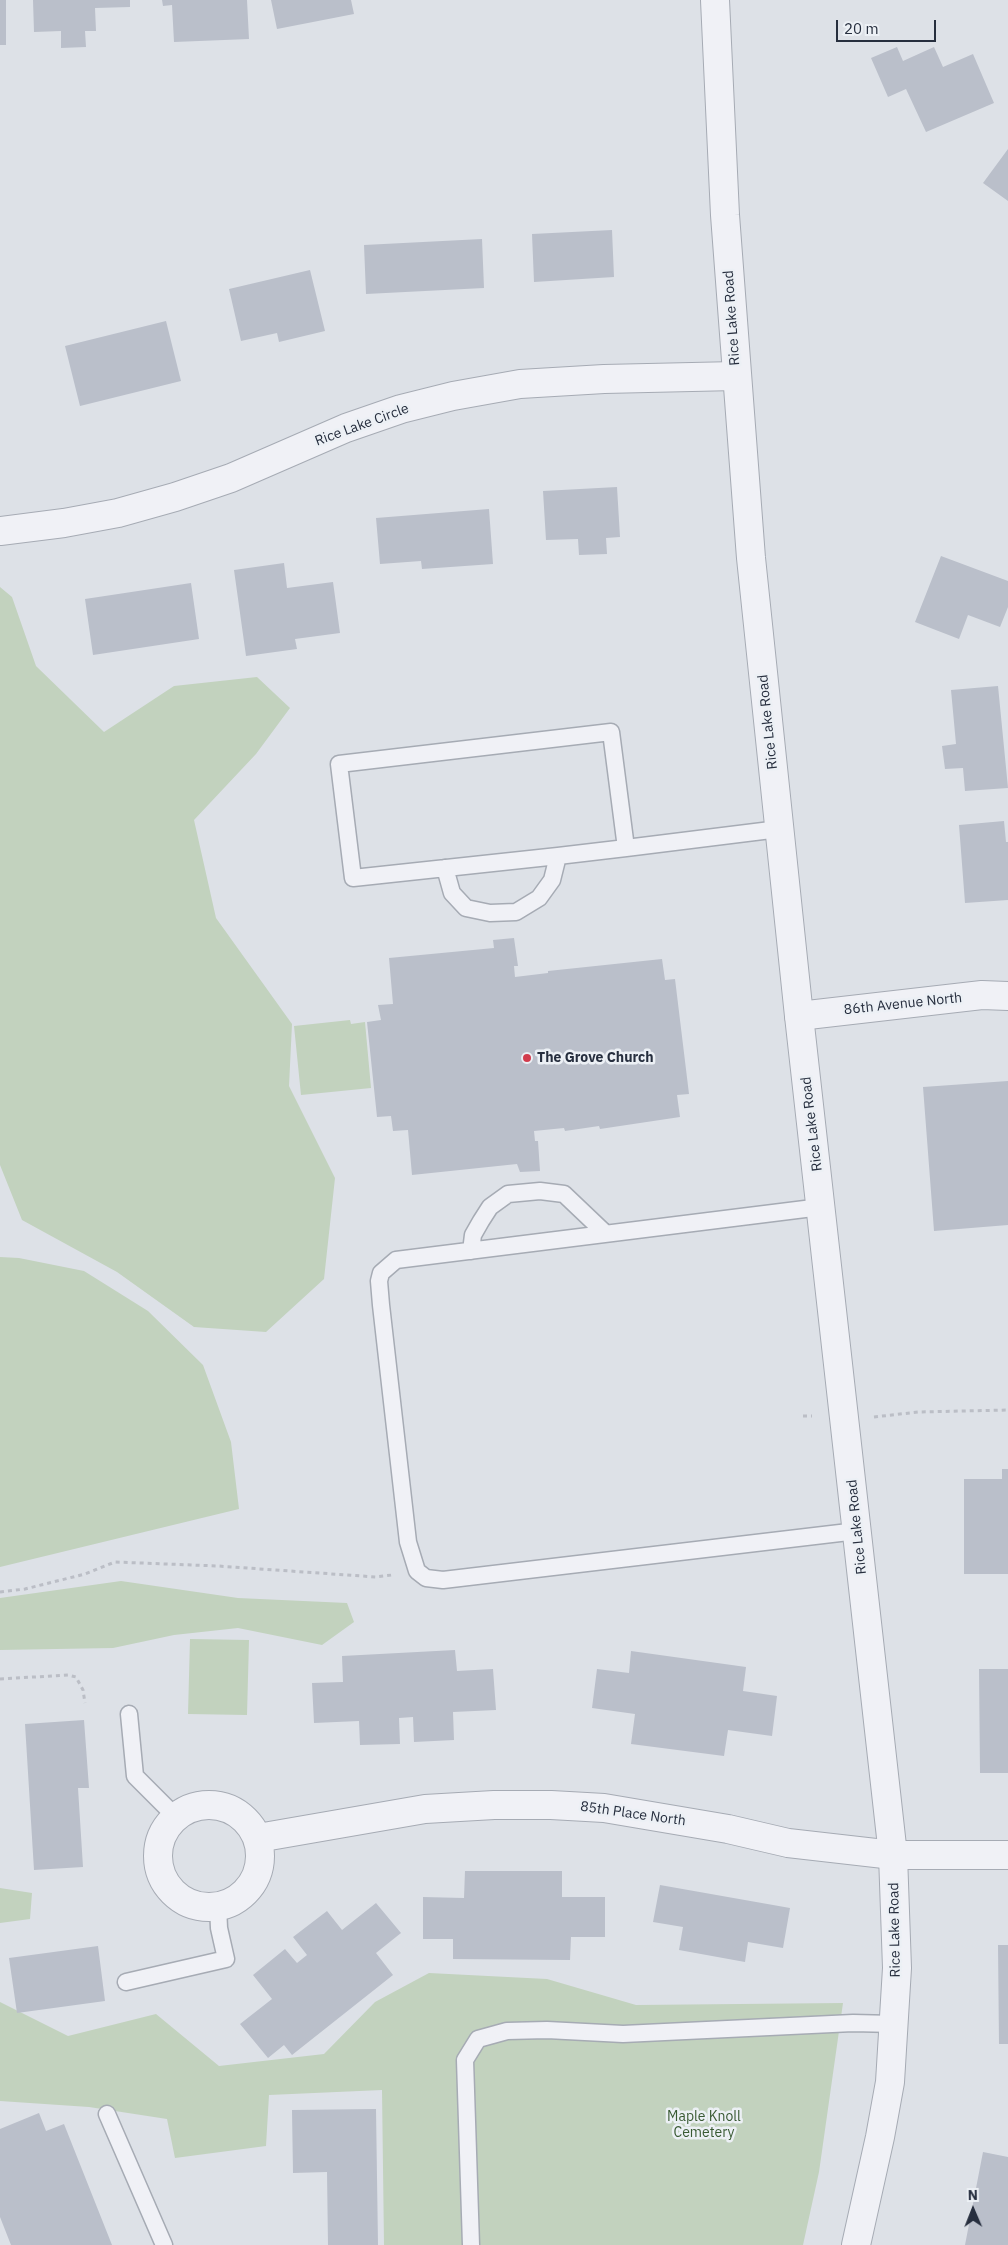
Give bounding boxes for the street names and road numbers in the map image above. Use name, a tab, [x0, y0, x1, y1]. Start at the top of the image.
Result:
street label: Rice Lake Road	[720, 270, 744, 366]
street label: Rice Lake Circle	[313, 400, 411, 450]
street label: Rice Lake Road	[755, 674, 781, 770]
street label: 86th Avenue North	[843, 989, 963, 1019]
street label: Rice Lake Road	[798, 1076, 826, 1172]
street label: Rice Lake Road	[844, 1479, 870, 1575]
street label: 85th Place North	[579, 1798, 687, 1830]
street label: Rice Lake Road	[886, 1882, 904, 1978]

